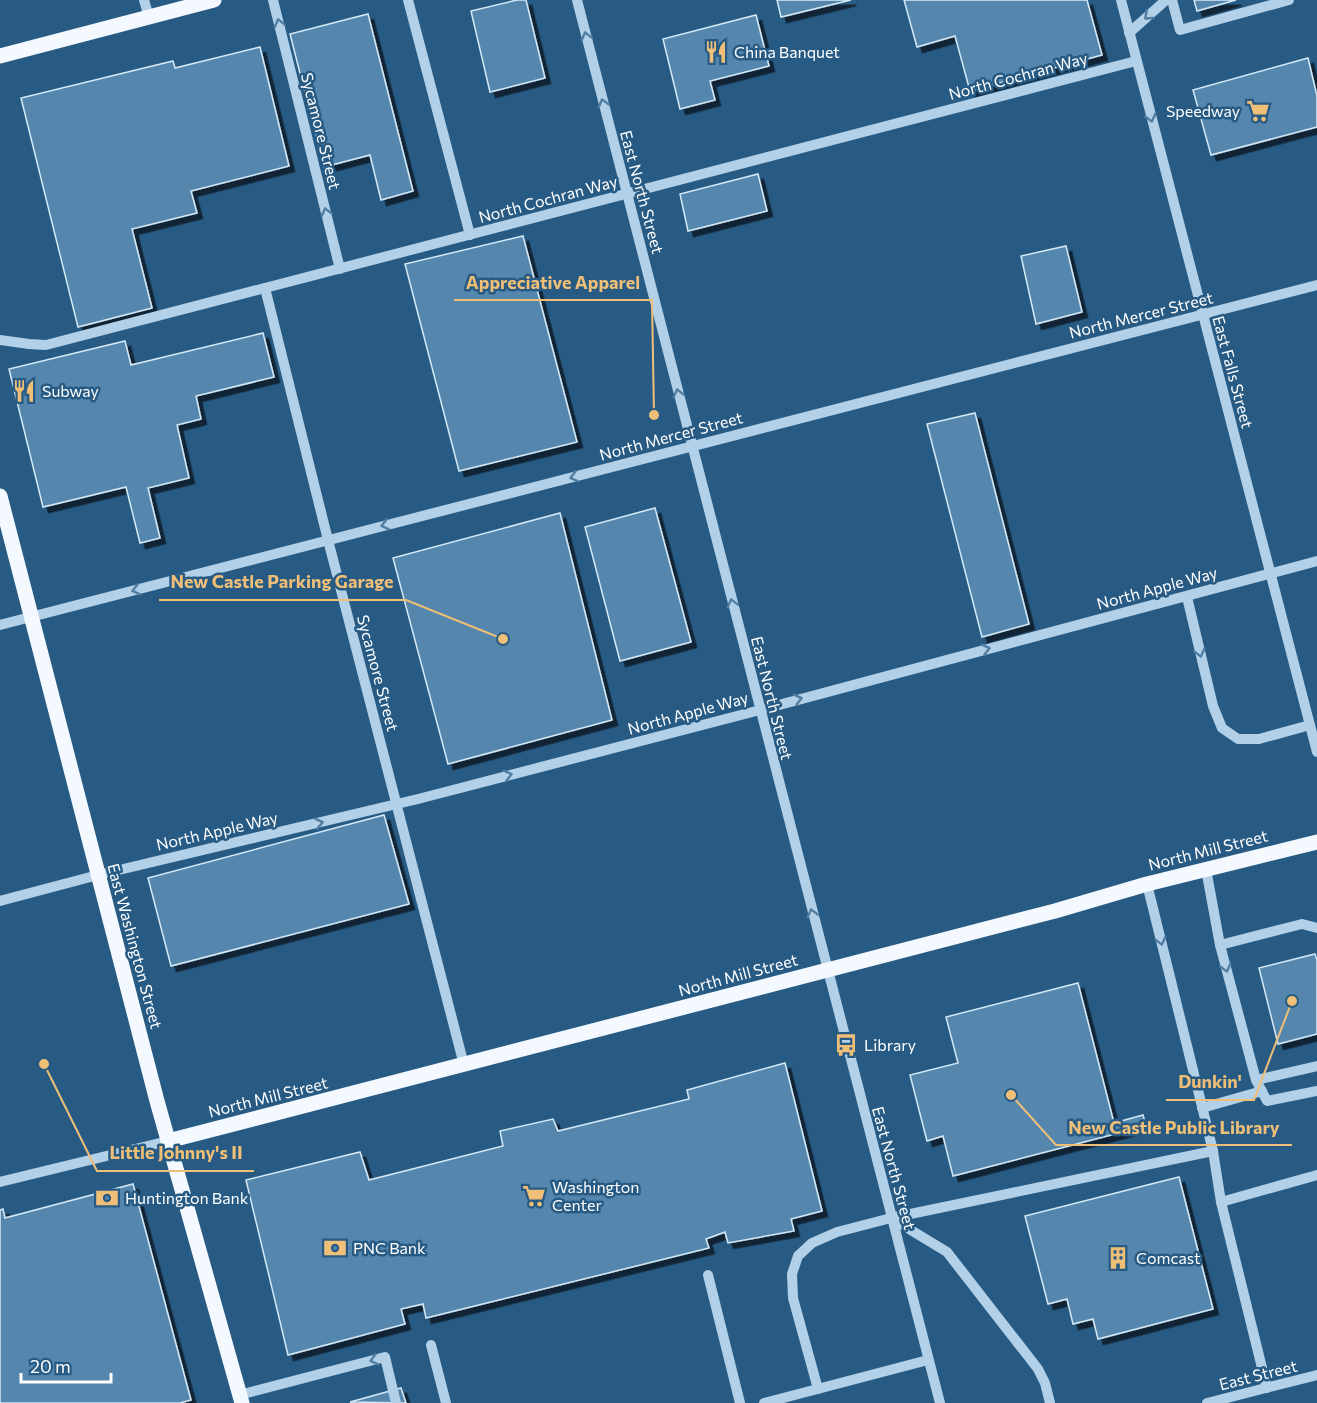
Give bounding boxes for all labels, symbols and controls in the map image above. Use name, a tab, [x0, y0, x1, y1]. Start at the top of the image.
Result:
one-way arrow	[1144, 9, 1155, 20]
one-way arrow	[273, 18, 286, 28]
one-way arrow	[580, 31, 593, 41]
restaurant icon: China Banquet	[703, 39, 729, 65]
place label: China Banquet	[734, 42, 840, 61]
street label: North Cochran Way	[946, 48, 1089, 103]
street label: Sycamore Street	[298, 71, 345, 192]
one-way arrow	[598, 98, 611, 108]
supermarket icon: Speedway	[1245, 98, 1271, 124]
place label: Speedway	[1166, 101, 1240, 120]
one-way arrow	[1144, 113, 1157, 123]
street label: East North Street	[617, 128, 668, 256]
street label: North Cochran Way	[476, 171, 619, 226]
one-way arrow	[321, 207, 334, 217]
callout: Appreciative Apparel	[454, 264, 652, 300]
text: Appreciative Apparel	[466, 271, 640, 293]
street label: North Mercer Street	[1067, 287, 1215, 342]
street label: East Falls Street	[1209, 314, 1258, 431]
restaurant icon: Subway	[11, 378, 37, 404]
place label: Subway	[42, 381, 99, 400]
one-way arrow	[673, 389, 686, 399]
street label: North Mercer Street	[597, 407, 745, 464]
one-way arrow	[569, 469, 579, 482]
one-way arrow	[381, 518, 391, 531]
street label: North Apple Way	[1094, 562, 1219, 613]
callout: New Castle Parking Garage	[159, 564, 406, 600]
text: New Castle Parking Garage	[171, 570, 393, 592]
one-way arrow	[131, 582, 141, 595]
one-way arrow	[727, 598, 740, 608]
street label: Sycamore Street	[354, 613, 403, 734]
street label: East North Street	[748, 634, 797, 762]
one-way arrow	[981, 644, 991, 656]
one-way arrow	[1193, 648, 1206, 658]
street label: North Apple Way	[625, 687, 750, 738]
one-way arrow	[793, 694, 803, 707]
one-way arrow	[503, 770, 513, 783]
street label: North Apple Way	[154, 807, 280, 854]
one-way arrow	[313, 817, 323, 830]
street label: North Mill Street	[1146, 825, 1270, 874]
street label: East Washington Street	[104, 861, 167, 1031]
one-way arrow	[807, 909, 820, 919]
one-way arrow	[1154, 936, 1167, 946]
street label: North Mill Street	[676, 949, 800, 1000]
one-way arrow	[1219, 962, 1231, 972]
bus stop icon: Library	[833, 1032, 859, 1058]
place label: Library	[864, 1035, 916, 1054]
callout: Dunkin'	[1166, 1064, 1254, 1100]
text: Dunkin'	[1178, 1070, 1242, 1092]
street label: North Mill Street	[206, 1072, 330, 1121]
street label: East North Street	[869, 1104, 920, 1232]
callout: New Castle Public Library	[1056, 1109, 1292, 1145]
text: New Castle Public Library	[1068, 1116, 1280, 1138]
callout: Little Johnny's II	[97, 1135, 254, 1171]
text: Little Johnny's II	[109, 1141, 243, 1163]
place label: Washington Center	[552, 1177, 639, 1214]
supermarket icon: Washington Center	[521, 1183, 547, 1209]
bank icon: Huntington Bank	[94, 1185, 120, 1211]
place label: Huntington Bank	[125, 1188, 249, 1207]
bank icon: PNC Bank	[322, 1235, 348, 1261]
place label: PNC Bank	[353, 1238, 426, 1257]
building icon: Comcast	[1105, 1245, 1131, 1271]
place label: Comcast	[1136, 1248, 1201, 1267]
scale bar	[21, 1346, 111, 1384]
one-way arrow	[369, 1353, 379, 1366]
text: 20 m	[30, 1355, 71, 1377]
street label: East Street	[1217, 1356, 1299, 1393]

